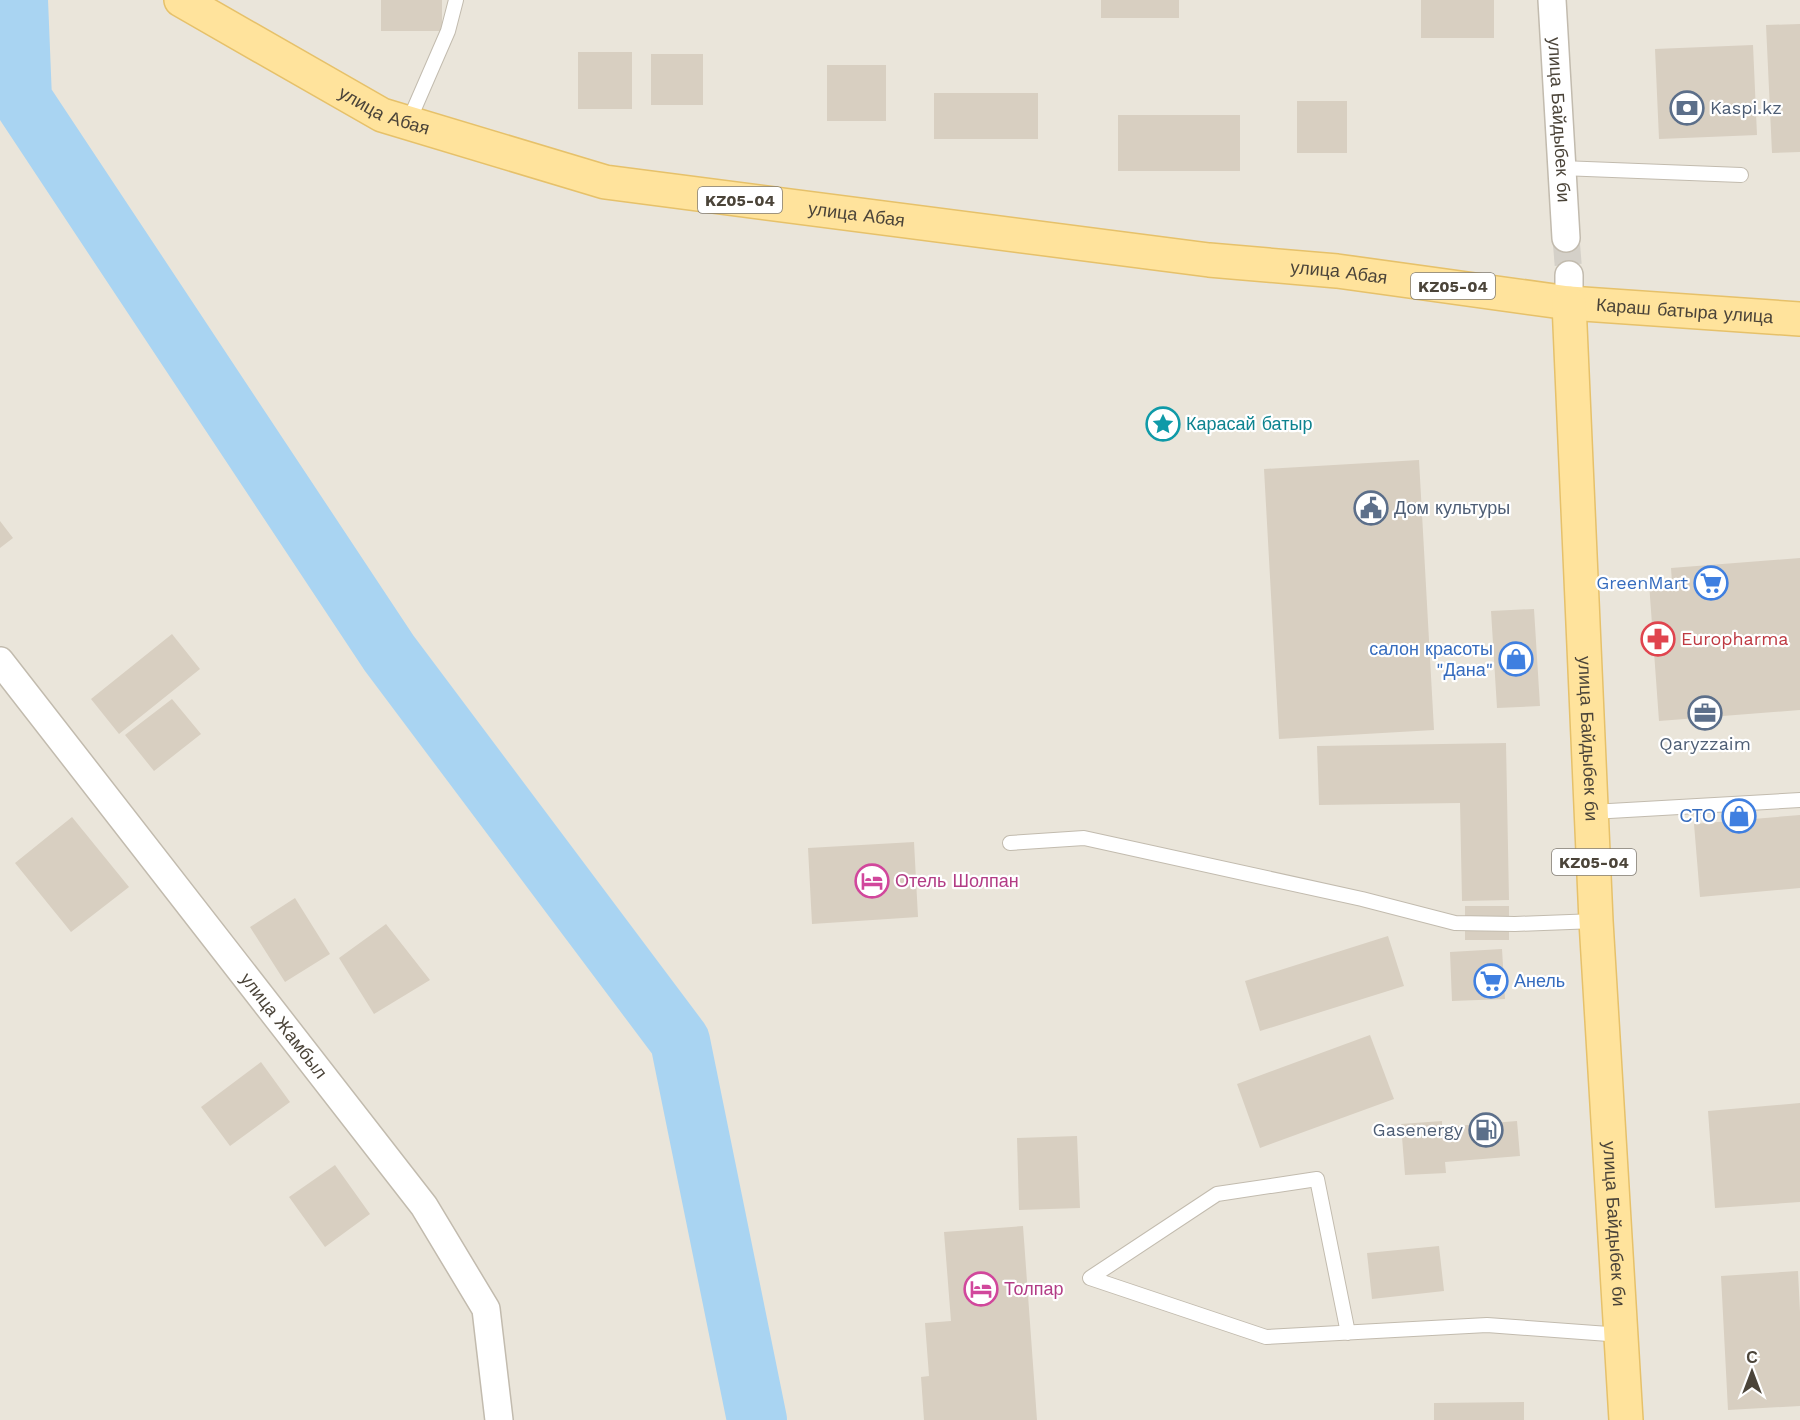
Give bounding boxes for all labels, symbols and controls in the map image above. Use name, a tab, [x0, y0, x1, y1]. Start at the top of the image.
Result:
street label: улица Байдыбек би	[1544, 37, 1575, 203]
street label: улица Абая	[335, 81, 432, 139]
bank icon: Kaspi.kz	[1669, 90, 1705, 126]
place label: Kaspi.kz	[1710, 97, 1782, 118]
road number: KZ05-04	[698, 187, 782, 213]
street label: улица Абая	[807, 197, 906, 231]
street label: улица Абая	[1290, 256, 1389, 288]
road number: KZ05-04	[1411, 273, 1495, 299]
street label: Караш батыра улица	[1595, 294, 1775, 327]
place icon: Карасай батыр	[1145, 406, 1181, 442]
place label: Карасай батыр	[1186, 413, 1312, 434]
public building icon: Дом культуры	[1353, 490, 1389, 526]
place label: Дом культуры	[1394, 497, 1510, 518]
supermarket icon: GreenMart	[1693, 565, 1729, 601]
place label: GreenMart	[1596, 572, 1688, 593]
pharmacy icon: Europharma	[1640, 621, 1676, 657]
place label: Europharma	[1681, 628, 1788, 649]
place label: салон красоты "Дана"	[1369, 638, 1493, 680]
shop icon: салон красоты "Дана"	[1498, 641, 1534, 677]
street label: улица Байдыбек би	[1574, 655, 1603, 822]
office icon: Qaryzzaim	[1687, 695, 1723, 731]
place label: Qaryzzaim	[1659, 733, 1751, 754]
shop icon: СТО	[1721, 798, 1757, 834]
place label: СТО	[1679, 805, 1716, 826]
road number: KZ05-04	[1552, 849, 1636, 875]
hotel icon: Отель Шолпан	[854, 863, 890, 899]
place label: Отель Шолпан	[895, 870, 1019, 891]
supermarket icon: Анель	[1473, 963, 1509, 999]
street label: улица Жамбыл	[236, 968, 332, 1082]
place label: Анель	[1514, 970, 1565, 991]
fuel station icon: Gasenergy	[1468, 1112, 1504, 1148]
place label: Gasenergy	[1373, 1119, 1464, 1140]
street label: улица Байдыбек би	[1599, 1141, 1630, 1307]
hotel icon: Толпар	[963, 1271, 999, 1307]
place label: Толпар	[1004, 1278, 1063, 1299]
north arrow	[1722, 1342, 1782, 1402]
text: С	[1746, 1348, 1758, 1367]

